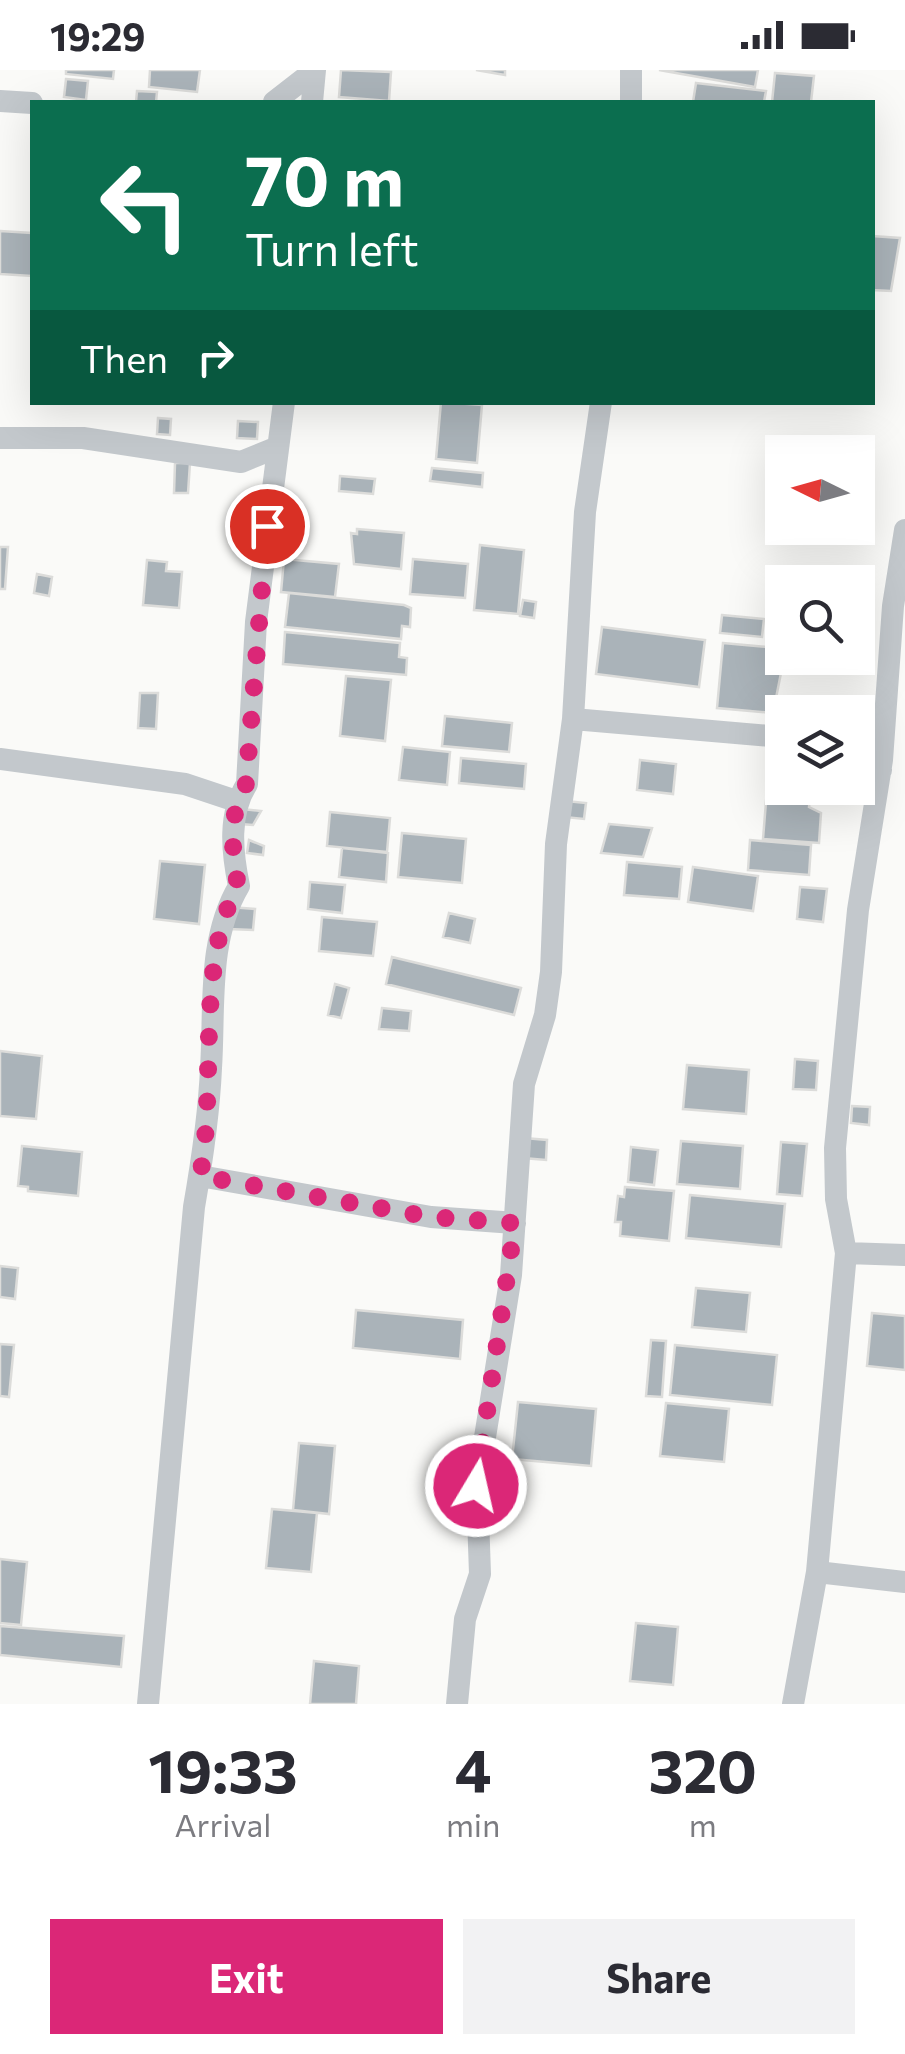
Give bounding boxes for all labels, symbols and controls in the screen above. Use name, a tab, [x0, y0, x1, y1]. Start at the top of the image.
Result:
text: 19:29	[50, 12, 146, 59]
text: 70 m	[245, 135, 404, 220]
icon: left	[80, 140, 210, 270]
text: Turn left	[245, 220, 419, 275]
icon: right	[188, 330, 243, 385]
text: Then	[80, 334, 168, 381]
north arrow	[765, 435, 875, 545]
map controls	[765, 435, 875, 805]
pin	[225, 484, 310, 569]
icon: arrive	[240, 499, 295, 554]
button: search	[765, 565, 875, 675]
button: layers	[765, 695, 875, 805]
position arrow	[424, 1434, 528, 1538]
text: 19:33	[148, 1732, 298, 1805]
text: 4	[455, 1732, 492, 1805]
text: 320	[649, 1732, 757, 1805]
text: Arrival	[175, 1804, 271, 1844]
text: min	[446, 1804, 500, 1844]
text: m	[689, 1804, 717, 1844]
button: Exit	[50, 1919, 443, 2034]
button: Share	[463, 1919, 855, 2034]

